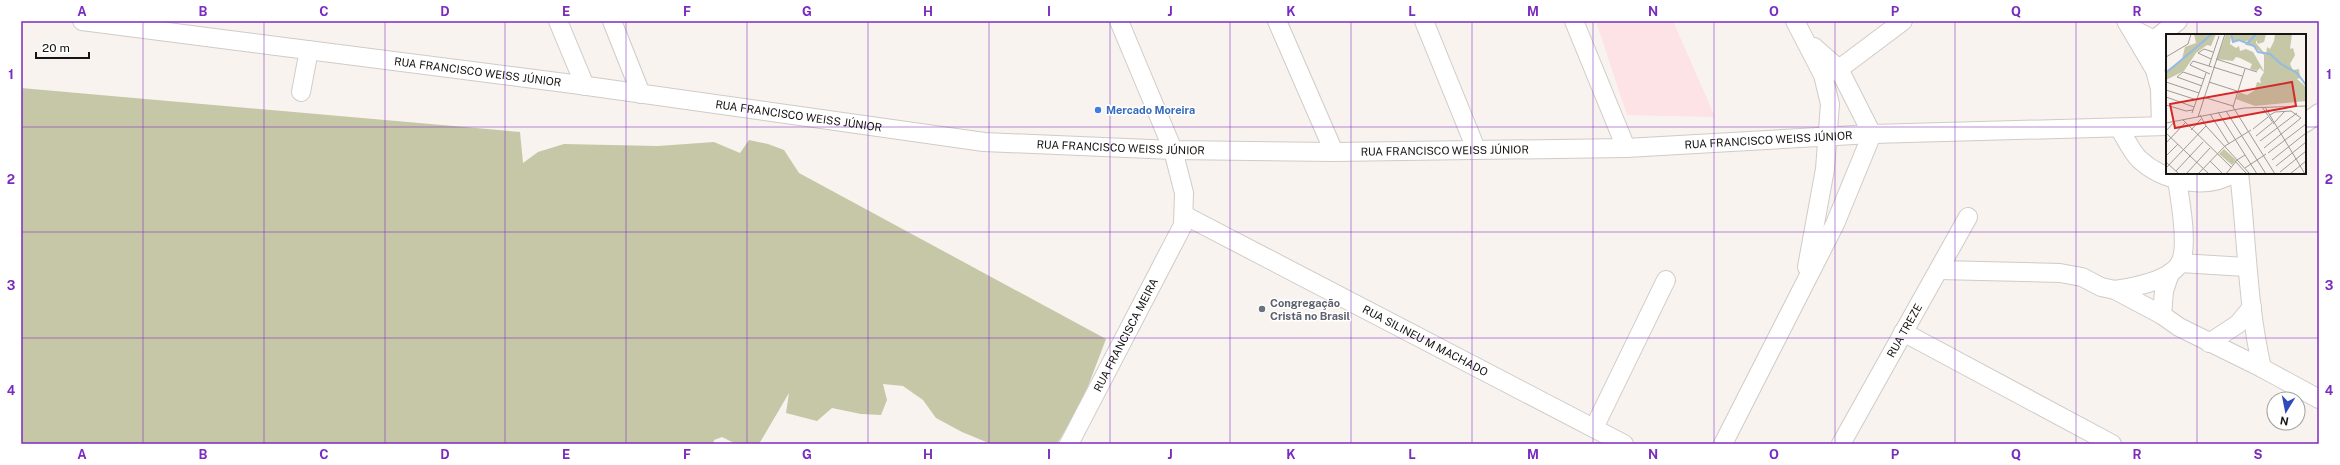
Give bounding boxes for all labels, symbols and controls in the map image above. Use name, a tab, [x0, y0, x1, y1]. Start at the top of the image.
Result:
text: A	[77, 4, 87, 19]
text: B	[199, 4, 208, 19]
text: C	[319, 4, 329, 19]
text: D	[440, 4, 450, 19]
text: E	[562, 4, 570, 19]
text: F	[683, 4, 691, 19]
text: G	[802, 4, 812, 19]
text: H	[923, 4, 933, 19]
text: I	[1047, 4, 1051, 19]
text: J	[1167, 4, 1173, 19]
text: K	[1286, 4, 1296, 19]
text: L	[1408, 4, 1416, 19]
text: M	[1527, 4, 1539, 19]
text: N	[1648, 4, 1658, 19]
text: O	[1769, 4, 1779, 19]
text: P	[1891, 4, 1900, 19]
text: Q	[2011, 4, 2021, 19]
text: R	[2132, 4, 2142, 19]
text: S	[2254, 4, 2263, 19]
scale bar	[36, 34, 89, 60]
inset map	[2166, 34, 2306, 174]
text: 20 m	[42, 41, 70, 55]
street label: RUA FRANCISCO WEISS JÚNIOR	[394, 55, 562, 88]
text: 1	[8, 67, 14, 82]
text: 1	[2326, 67, 2332, 82]
street label: RUA FRANCISCO WEISS JÚNIOR	[715, 98, 883, 134]
place label: Mercado Moreira	[1106, 104, 1195, 116]
marker: Mercado Moreira	[1093, 105, 1103, 115]
street label: RUA FRANCISCO WEISS JÚNIOR	[1684, 129, 1853, 151]
street label: RUA FRANCISCO WEISS JÚNIOR	[1036, 138, 1205, 156]
street label: RUA FRANCISCO WEISS JÚNIOR	[1361, 143, 1529, 158]
text: 2	[7, 172, 15, 187]
text: 2	[2325, 172, 2333, 187]
street label: RUA FRANCISCA MEIRA	[1091, 276, 1160, 394]
text: 3	[7, 278, 16, 293]
text: 3	[2325, 278, 2334, 293]
place label: Congregação Cristã no Brasil	[1270, 297, 1351, 322]
street label: RUA TREZE	[1885, 301, 1924, 360]
street label: RUA SILINEU M MACHADO	[1361, 303, 1490, 378]
marker: Congregação Cristã no Brasil	[1257, 304, 1267, 314]
text: 4	[7, 383, 16, 398]
text: 4	[2325, 383, 2334, 398]
north arrow	[2266, 391, 2306, 431]
text: N	[2279, 414, 2290, 428]
text: A	[77, 447, 87, 462]
text: B	[199, 447, 208, 462]
text: C	[319, 447, 329, 462]
text: D	[440, 447, 450, 462]
text: E	[562, 447, 570, 462]
text: F	[683, 447, 691, 462]
text: G	[802, 447, 812, 462]
text: H	[923, 447, 933, 462]
text: I	[1047, 447, 1051, 462]
text: J	[1167, 447, 1173, 462]
text: K	[1286, 447, 1296, 462]
text: L	[1408, 447, 1416, 462]
text: M	[1527, 447, 1539, 462]
text: N	[1648, 447, 1658, 462]
text: O	[1769, 447, 1779, 462]
text: P	[1891, 447, 1900, 462]
text: Q	[2011, 447, 2021, 462]
text: R	[2132, 447, 2142, 462]
text: S	[2254, 447, 2263, 462]

